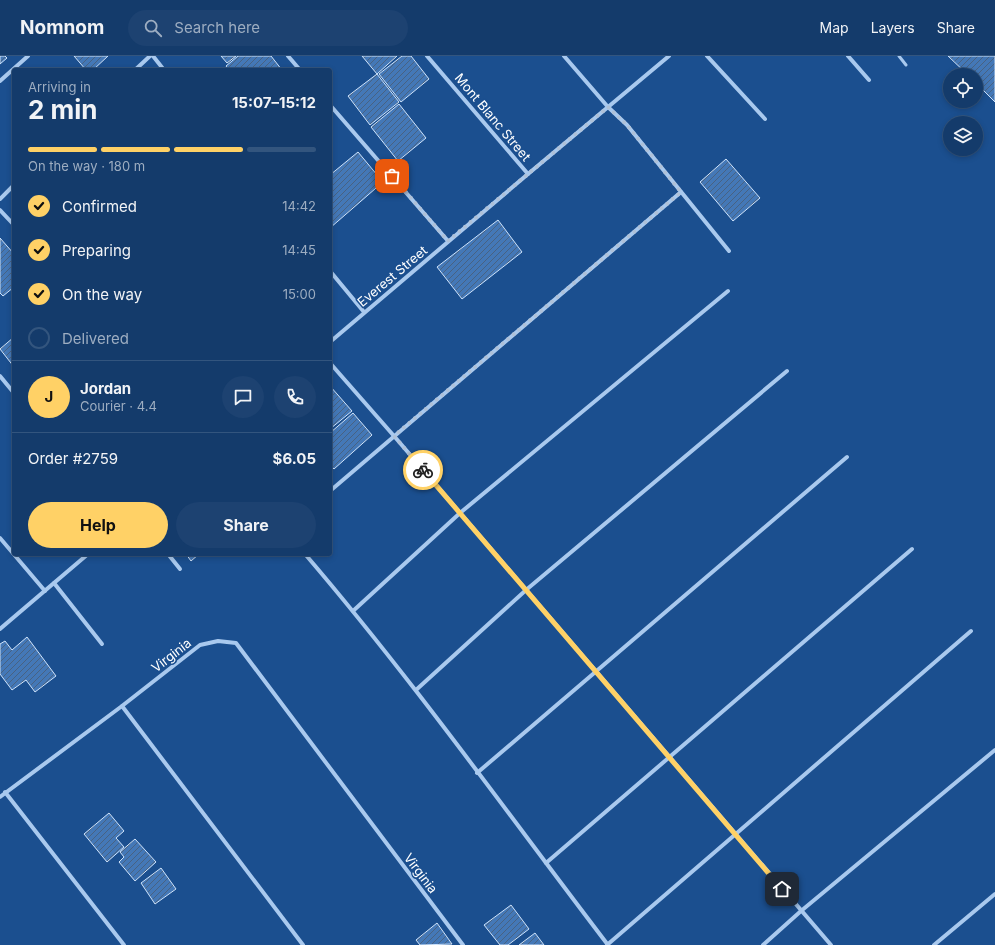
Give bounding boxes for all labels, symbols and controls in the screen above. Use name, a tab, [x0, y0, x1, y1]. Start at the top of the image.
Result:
search box	[128, 10, 408, 46]
text: Nomnom	[20, 16, 104, 39]
icon: search	[142, 17, 164, 39]
text: Search here	[174, 18, 260, 37]
text: Map	[820, 19, 849, 36]
text: Layers	[871, 19, 915, 36]
text: Share	[937, 19, 975, 36]
map controls	[943, 68, 983, 156]
button: locate	[943, 68, 983, 108]
street label: Mont Blanc Street	[452, 70, 534, 164]
text: Arriving in	[28, 79, 91, 95]
text: 15:07–15:12	[232, 93, 316, 112]
text: 2 min	[28, 94, 98, 125]
button: layers	[943, 116, 983, 156]
text: On the way · 180 m	[28, 158, 145, 174]
pin	[375, 159, 409, 193]
icon: bag	[381, 165, 403, 187]
icon: check	[28, 195, 50, 217]
text: Confirmed	[62, 197, 137, 216]
text: 14:42	[282, 198, 316, 214]
icon: check	[28, 239, 50, 261]
text: Preparing	[62, 241, 131, 260]
text: 14:45	[282, 242, 316, 258]
street label: Everest Street	[354, 242, 430, 310]
icon: check	[28, 283, 50, 305]
text: On the way	[62, 285, 142, 304]
text: 15:00	[283, 286, 316, 302]
text: Delivered	[62, 329, 129, 348]
button: chat	[222, 376, 264, 418]
button: phone	[274, 376, 316, 418]
text: Jordan	[80, 379, 131, 398]
text: J	[45, 387, 53, 406]
text: Courier · 4.4	[80, 398, 157, 414]
text: Order #2759	[28, 449, 118, 468]
text: $6.05	[273, 449, 316, 468]
courier	[403, 450, 443, 490]
icon: bike	[412, 459, 434, 481]
button: Help	[28, 502, 168, 548]
button: Share	[176, 502, 316, 548]
street label: Virginia	[148, 635, 194, 675]
street label: Virginia	[401, 850, 441, 896]
pin	[765, 872, 799, 906]
icon: home	[771, 878, 793, 900]

